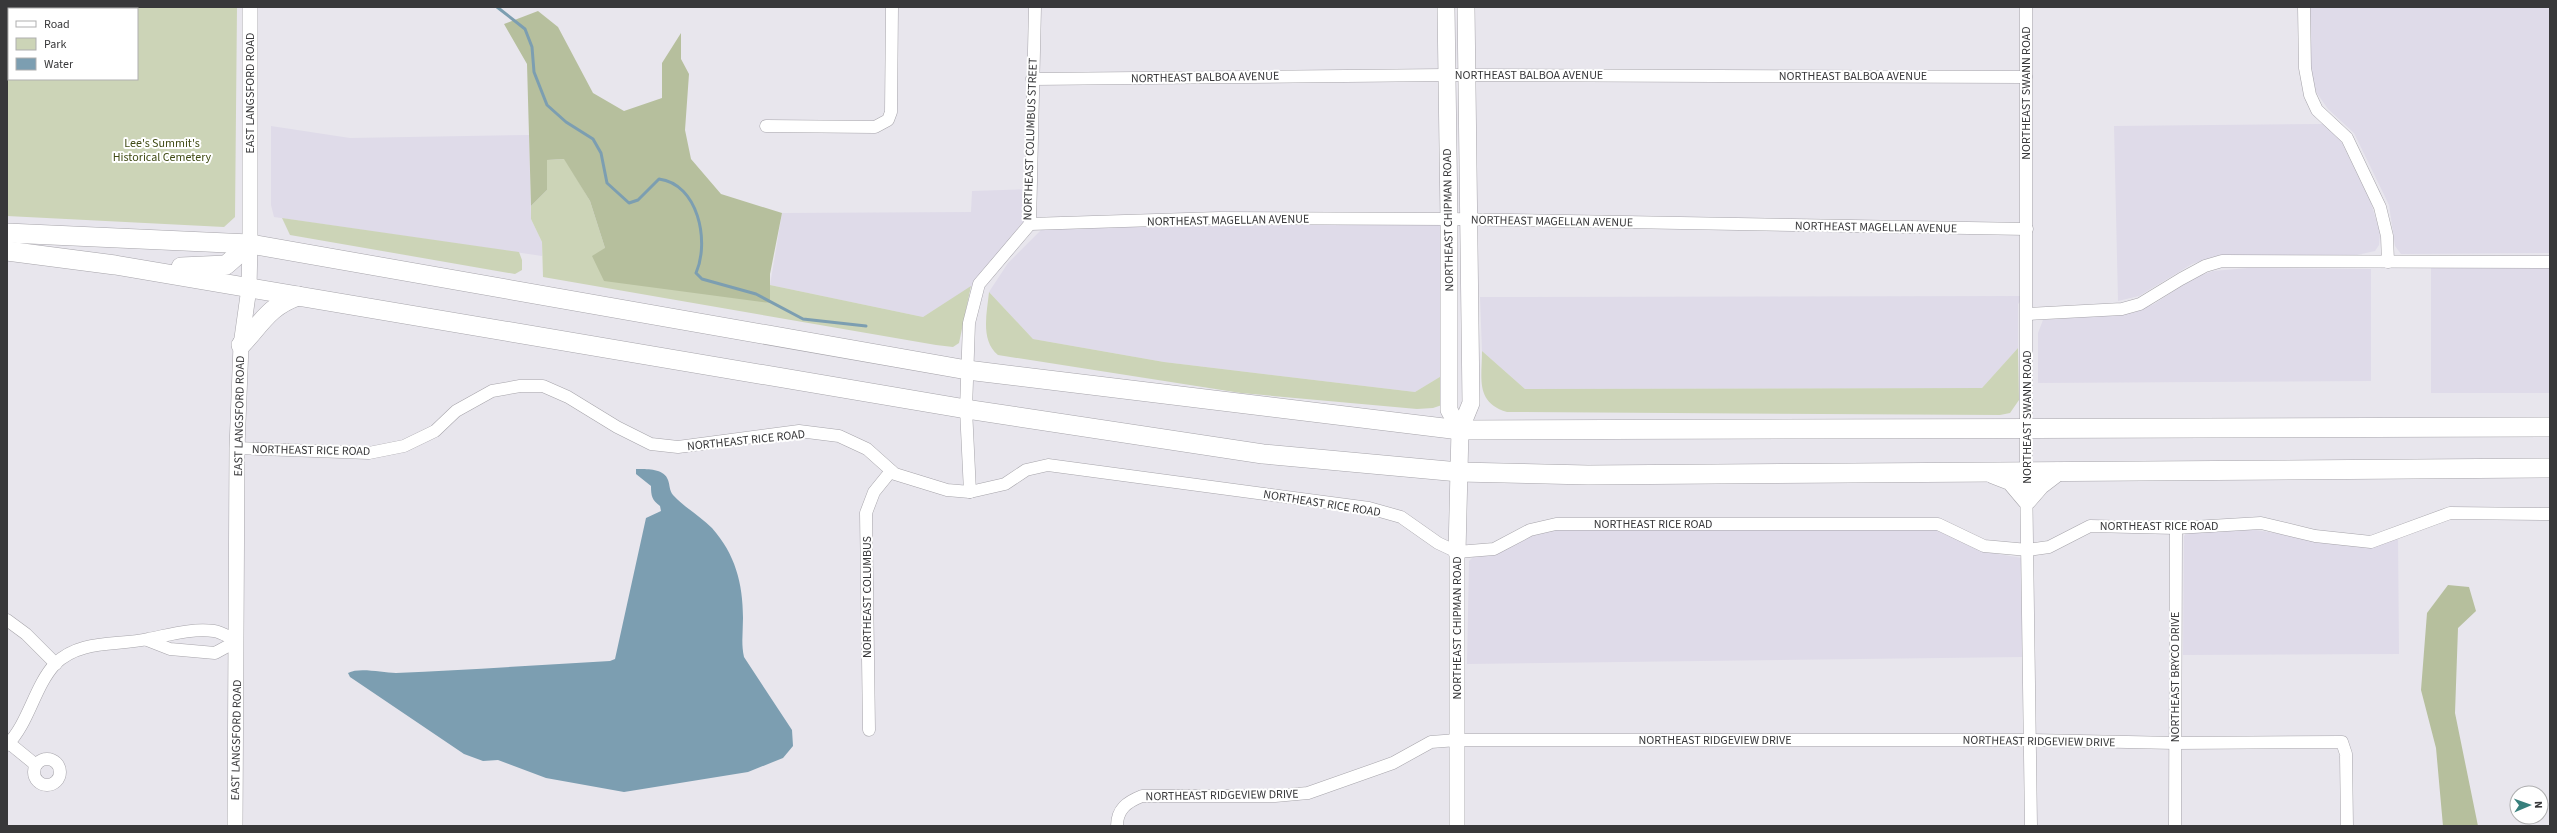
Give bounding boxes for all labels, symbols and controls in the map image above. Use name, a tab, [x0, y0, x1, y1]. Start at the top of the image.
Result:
legend	[8, 8, 138, 80]
text: Road	[44, 16, 70, 33]
street label: NORTHEAST SWANN ROAD	[2018, 26, 2035, 160]
street label: EAST LANGSFORD ROAD	[242, 33, 259, 153]
text: Park	[44, 36, 66, 53]
text: Water	[44, 56, 74, 73]
street label: NORTHEAST COLUMBUS STREET	[1019, 57, 1042, 221]
street label: NORTHEAST BALBOA AVENUE	[1455, 67, 1603, 84]
street label: NORTHEAST BALBOA AVENUE	[1131, 68, 1279, 87]
street label: NORTHEAST BALBOA AVENUE	[1779, 68, 1927, 85]
park label: Lee's Summit's Historical Cemetery	[113, 135, 212, 166]
street label: NORTHEAST CHIPMAN ROAD	[1439, 148, 1458, 292]
street label: NORTHEAST MAGELLAN AVENUE	[1147, 211, 1309, 230]
street label: NORTHEAST MAGELLAN AVENUE	[1471, 212, 1633, 231]
street label: NORTHEAST MAGELLAN AVENUE	[1795, 218, 1957, 237]
street label: NORTHEAST SWANN ROAD	[2019, 350, 2036, 484]
street label: EAST LANGSFORD ROAD	[230, 355, 249, 477]
street label: NORTHEAST RICE ROAD	[686, 426, 806, 455]
street label: NORTHEAST RICE ROAD	[252, 441, 370, 460]
street label: NORTHEAST RICE ROAD	[1262, 486, 1382, 521]
street label: NORTHEAST RICE ROAD	[1594, 516, 1712, 533]
street label: NORTHEAST RICE ROAD	[2100, 518, 2218, 535]
street label: NORTHEAST COLUMBUS	[859, 536, 876, 658]
street label: NORTHEAST CHIPMAN ROAD	[1449, 556, 1466, 700]
street label: NORTHEAST BRYCO DRIVE	[2167, 612, 2184, 742]
street label: EAST LANGSFORD ROAD	[227, 679, 246, 801]
street label: NORTHEAST RIDGEVIEW DRIVE	[1639, 732, 1791, 749]
street label: NORTHEAST RIDGEVIEW DRIVE	[1962, 732, 2116, 751]
north arrow	[2509, 785, 2549, 825]
street label: NORTHEAST RIDGEVIEW DRIVE	[1145, 786, 1299, 805]
text: N	[2531, 801, 2546, 809]

